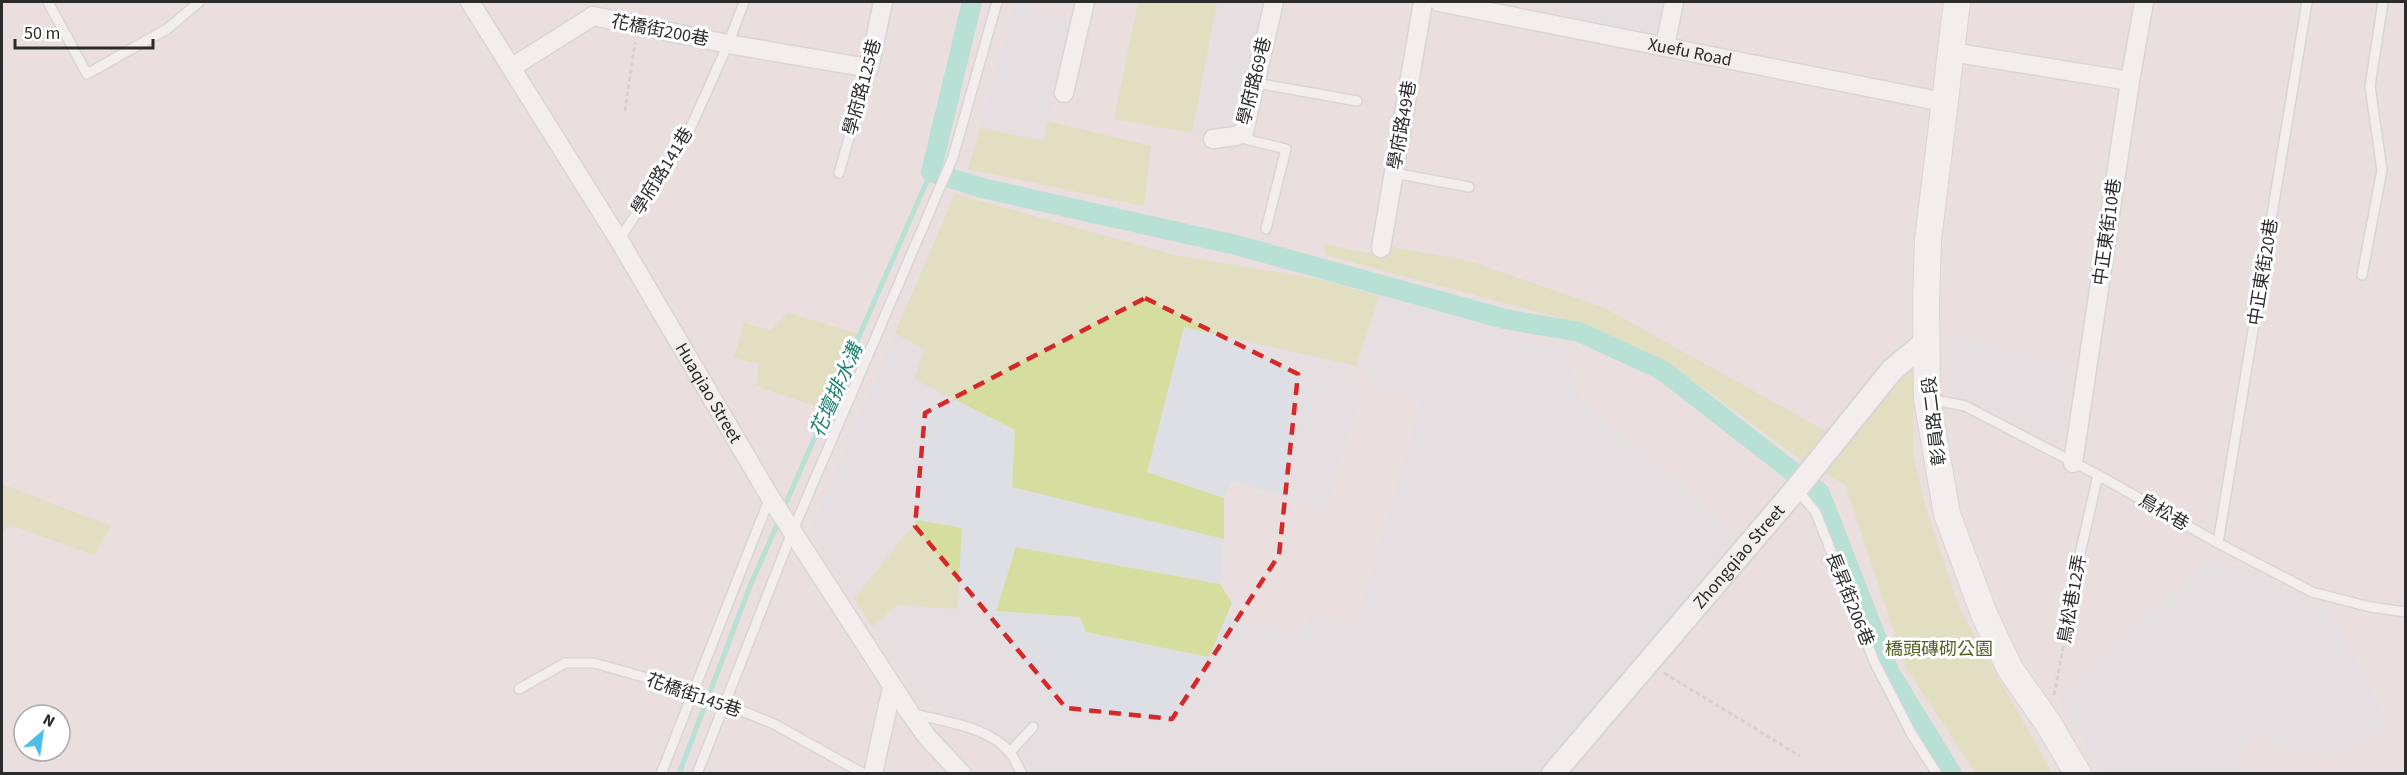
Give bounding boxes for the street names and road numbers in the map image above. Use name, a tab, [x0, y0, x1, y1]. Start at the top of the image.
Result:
street label: 花橋街200巷	[609, 9, 711, 52]
street label: Xuefu Road	[1646, 32, 1734, 73]
street label: 學府路69巷	[1231, 34, 1277, 128]
street label: 學府路125巷	[838, 36, 887, 138]
street label: 學府路49巷	[1382, 79, 1423, 172]
street label: 學府路141巷	[626, 123, 699, 220]
street label: 中正東街10巷	[2088, 177, 2127, 287]
street label: 中正東街20巷	[2243, 217, 2284, 327]
street label: Huaqiao Street	[669, 338, 748, 448]
street label: 彰員路二段	[1917, 375, 1952, 467]
street label: 鳥松巷	[2134, 488, 2193, 537]
street label: Zhongqiao Street	[1687, 499, 1791, 614]
street label: 長昇街206巷	[1819, 549, 1880, 650]
street label: 鳥松巷12弄	[2052, 553, 2093, 646]
street label: 花橋街145巷	[643, 668, 745, 723]

